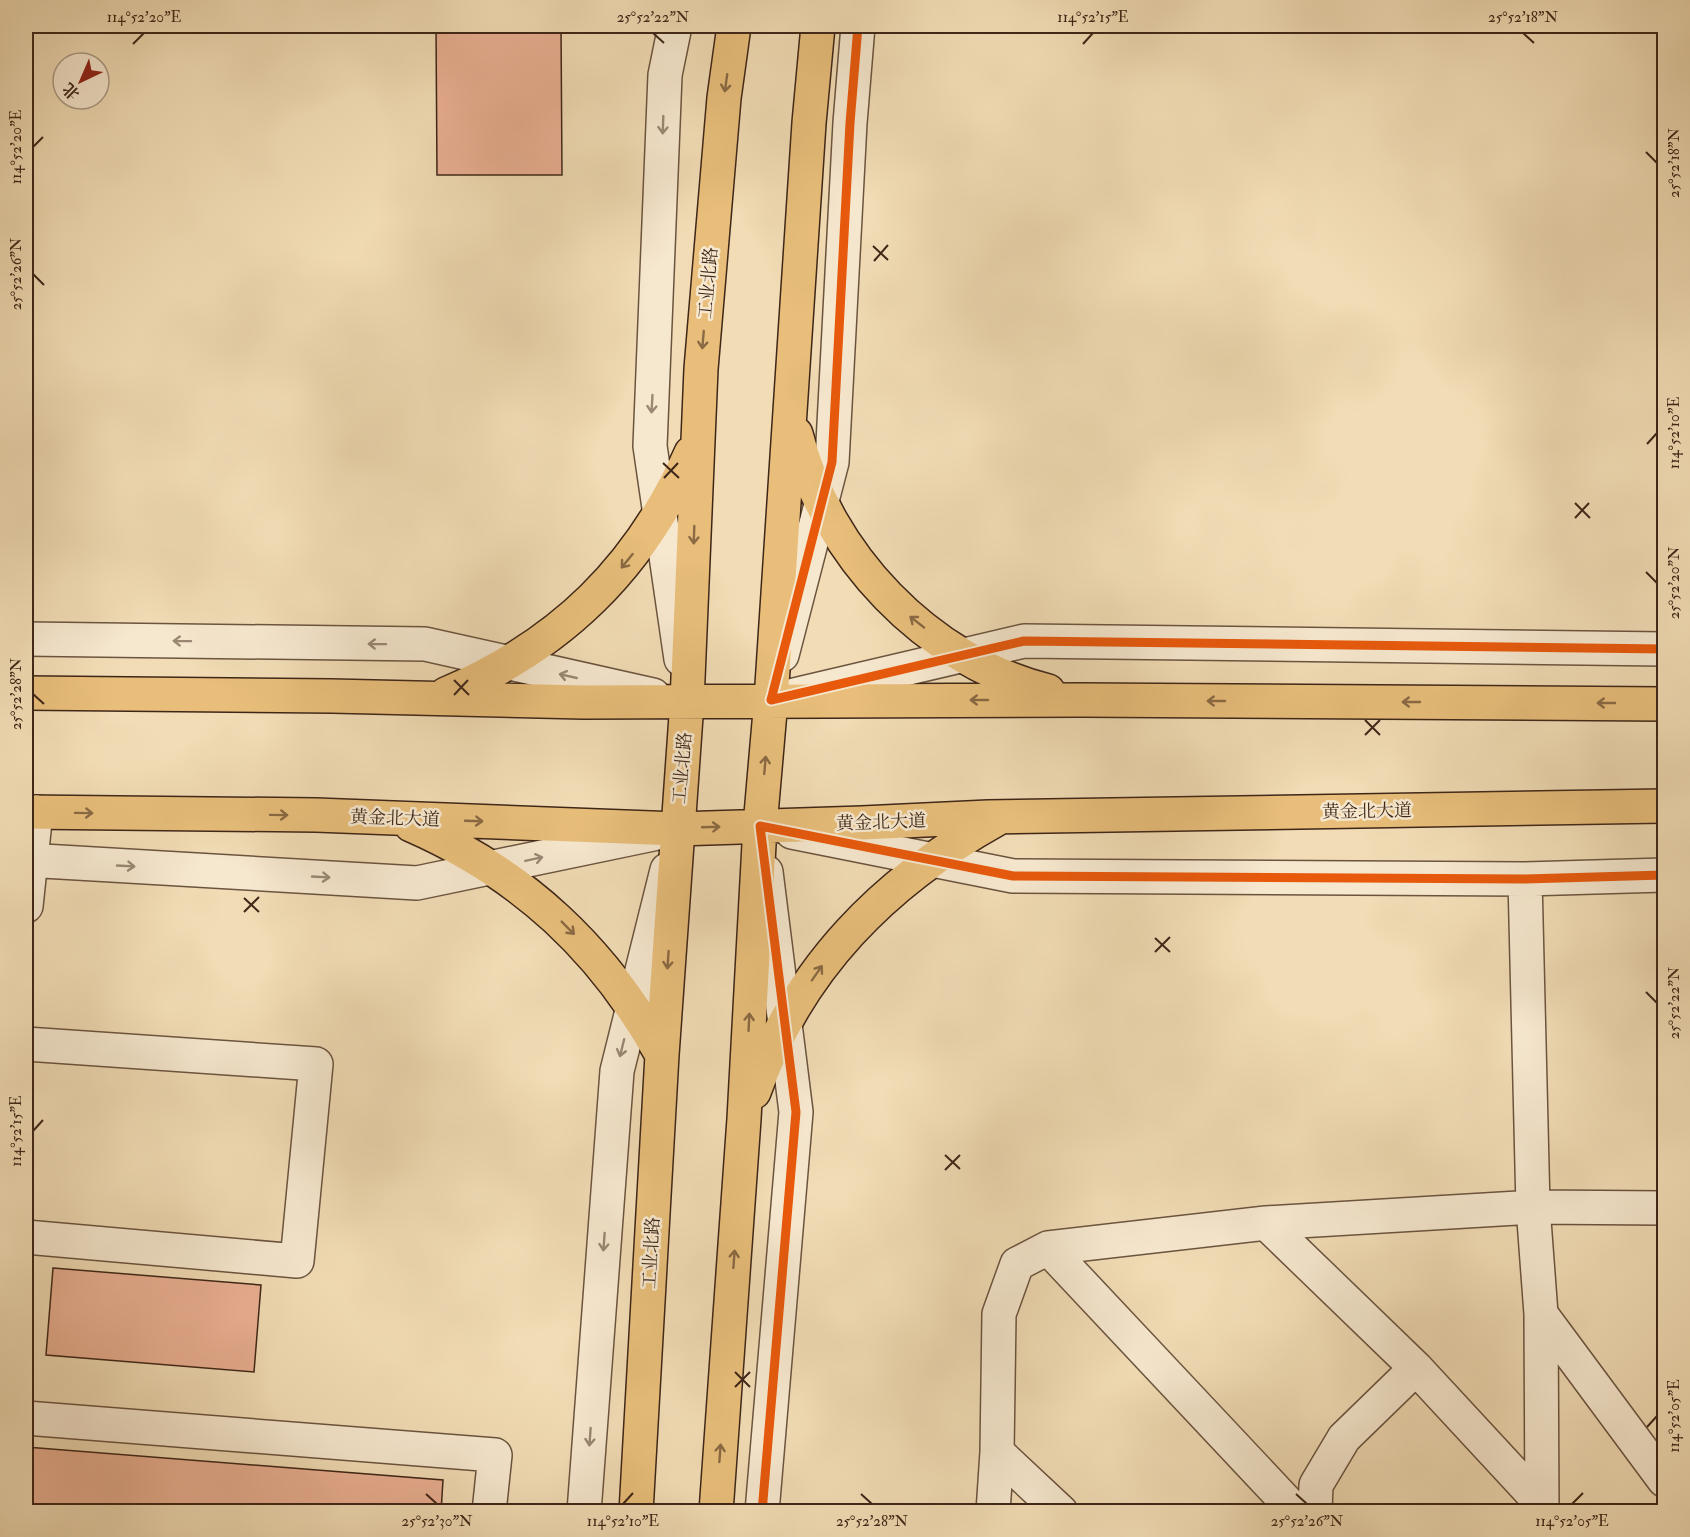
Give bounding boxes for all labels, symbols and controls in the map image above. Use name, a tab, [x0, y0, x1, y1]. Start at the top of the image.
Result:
text: 114°52'20"E	[107, 8, 182, 27]
text: 25°52'22"N	[617, 8, 690, 27]
text: 114°52'15"E	[1057, 8, 1129, 27]
text: 25°52'18"N	[1488, 8, 1558, 27]
north arrow	[51, 51, 111, 111]
one-way arrow	[720, 73, 731, 93]
text: 北	[59, 78, 84, 104]
text: 114°52'20"E	[7, 109, 26, 184]
one-way arrow	[657, 114, 669, 134]
text: 25°52'18"N	[1665, 128, 1684, 198]
text: 25°52'26"N	[7, 237, 26, 310]
street label: 工业北路	[694, 246, 723, 320]
one-way arrow	[697, 330, 708, 350]
one-way arrow	[647, 393, 658, 413]
text: 114°52'10"E	[1665, 397, 1684, 469]
one-way arrow	[688, 525, 699, 545]
text: 25°52'20"N	[1665, 546, 1684, 619]
one-way arrow	[620, 553, 634, 568]
one-way arrow	[910, 615, 925, 629]
one-way arrow	[172, 635, 192, 647]
one-way arrow	[367, 638, 387, 649]
text: 25°52'28"N	[7, 657, 26, 730]
one-way arrow	[559, 670, 579, 681]
one-way arrow	[970, 694, 990, 706]
one-way arrow	[1207, 695, 1227, 707]
one-way arrow	[1402, 696, 1422, 708]
one-way arrow	[1597, 697, 1617, 709]
street label: 工业北路	[668, 731, 697, 805]
one-way arrow	[760, 755, 771, 775]
street label: 黄金北大道	[1322, 799, 1412, 824]
street label: 黄金北大道	[350, 805, 440, 832]
one-way arrow	[73, 807, 93, 819]
one-way arrow	[268, 809, 288, 821]
street label: 黄金北大道	[836, 809, 926, 836]
one-way arrow	[463, 816, 483, 827]
one-way arrow	[700, 822, 720, 833]
one-way arrow	[524, 852, 543, 864]
one-way arrow	[115, 861, 135, 872]
one-way arrow	[310, 872, 330, 883]
one-way arrow	[561, 921, 575, 936]
one-way arrow	[663, 950, 674, 970]
one-way arrow	[811, 966, 823, 982]
text: 25°52'22"N	[1665, 966, 1684, 1039]
one-way arrow	[744, 1013, 755, 1033]
one-way arrow	[616, 1039, 628, 1058]
text: 114°52'15"E	[7, 1095, 26, 1167]
street label: 工业北路	[638, 1216, 665, 1290]
one-way arrow	[598, 1232, 609, 1252]
one-way arrow	[729, 1249, 740, 1269]
text: 114°52'05"E	[1665, 1379, 1684, 1453]
one-way arrow	[584, 1426, 595, 1446]
one-way arrow	[715, 1444, 726, 1464]
text: 25°52'30"N	[402, 1512, 473, 1531]
text: 114°52'10"E	[587, 1512, 659, 1531]
text: 25°52'28"N	[836, 1512, 909, 1531]
text: 25°52'26"N	[1271, 1512, 1344, 1531]
text: 114°52'05"E	[1535, 1512, 1609, 1531]

